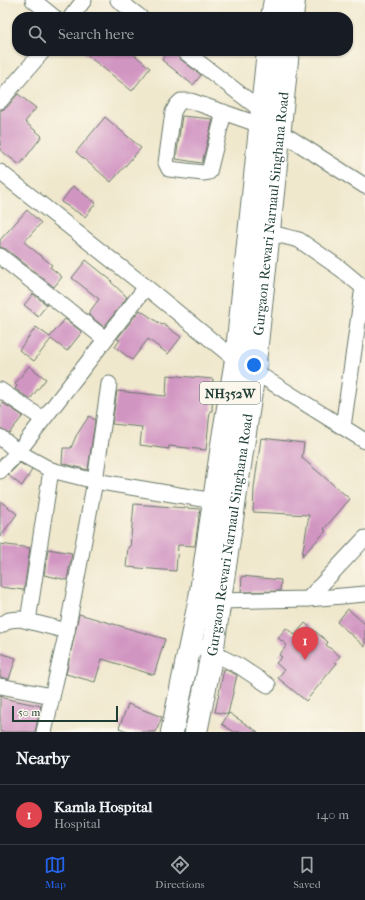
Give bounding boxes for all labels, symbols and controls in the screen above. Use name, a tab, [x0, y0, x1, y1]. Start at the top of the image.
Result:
search box	[12, 12, 353, 56]
icon: search	[26, 23, 48, 45]
text: Search here	[58, 25, 134, 43]
street label: Gurgaon Rewari Narnaul Singhana Road	[249, 91, 292, 336]
your location	[244, 355, 264, 375]
road number: NH352W	[200, 382, 260, 404]
street label: Gurgaon Rewari Narnaul Singhana Road	[203, 412, 256, 657]
pin: 1	[292, 627, 318, 660]
scale bar	[12, 704, 118, 723]
text: 50 m	[18, 706, 40, 719]
text: Nearby	[16, 748, 70, 768]
text: Kamla Hospital	[54, 798, 152, 816]
text: 1	[27, 807, 31, 822]
text: 140 m	[316, 807, 349, 822]
text: Hospital	[54, 816, 101, 831]
tab: Map	[44, 854, 66, 891]
tab: Directions	[155, 854, 205, 891]
tab: Saved	[293, 854, 321, 891]

